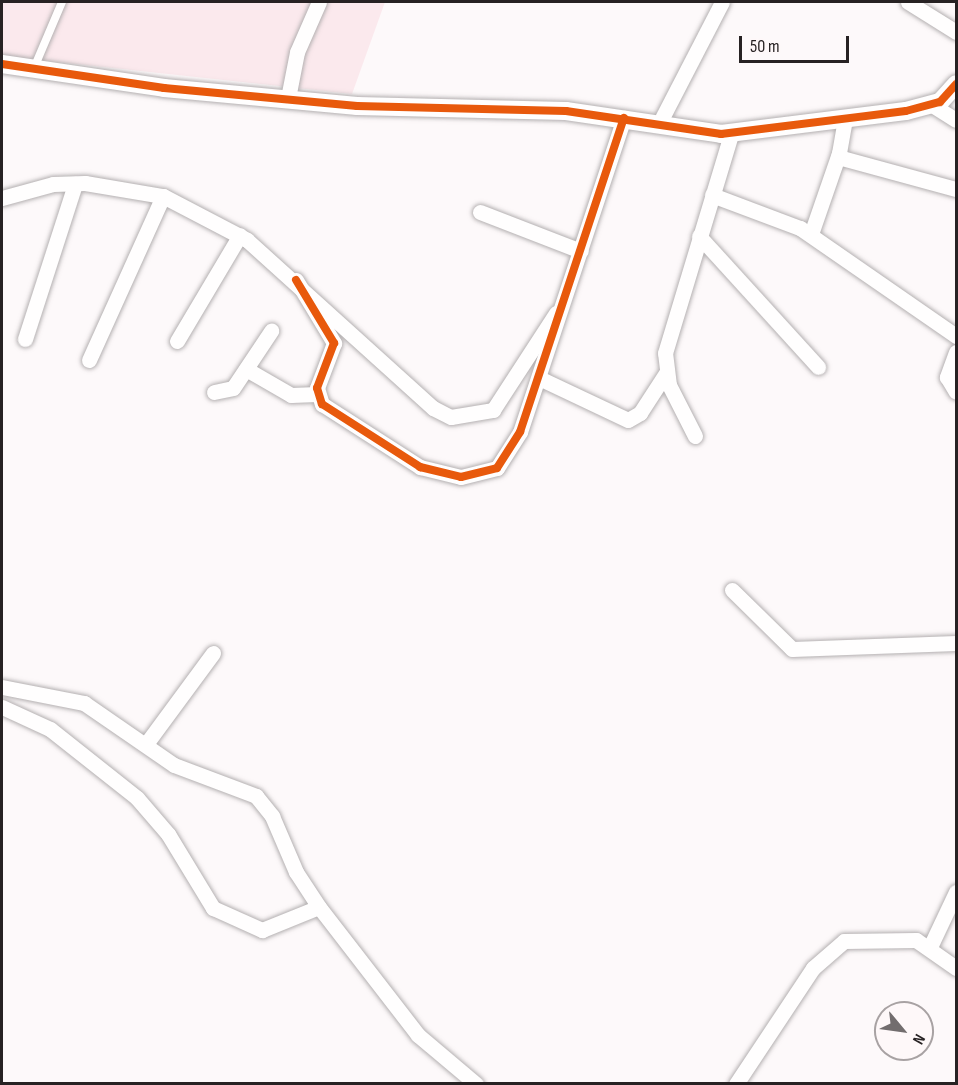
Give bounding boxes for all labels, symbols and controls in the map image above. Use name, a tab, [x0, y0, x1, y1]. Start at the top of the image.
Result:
scale bar	[742, 24, 852, 62]
text: 50 m	[750, 36, 780, 57]
north arrow	[874, 1001, 934, 1061]
text: N	[908, 1031, 929, 1047]

